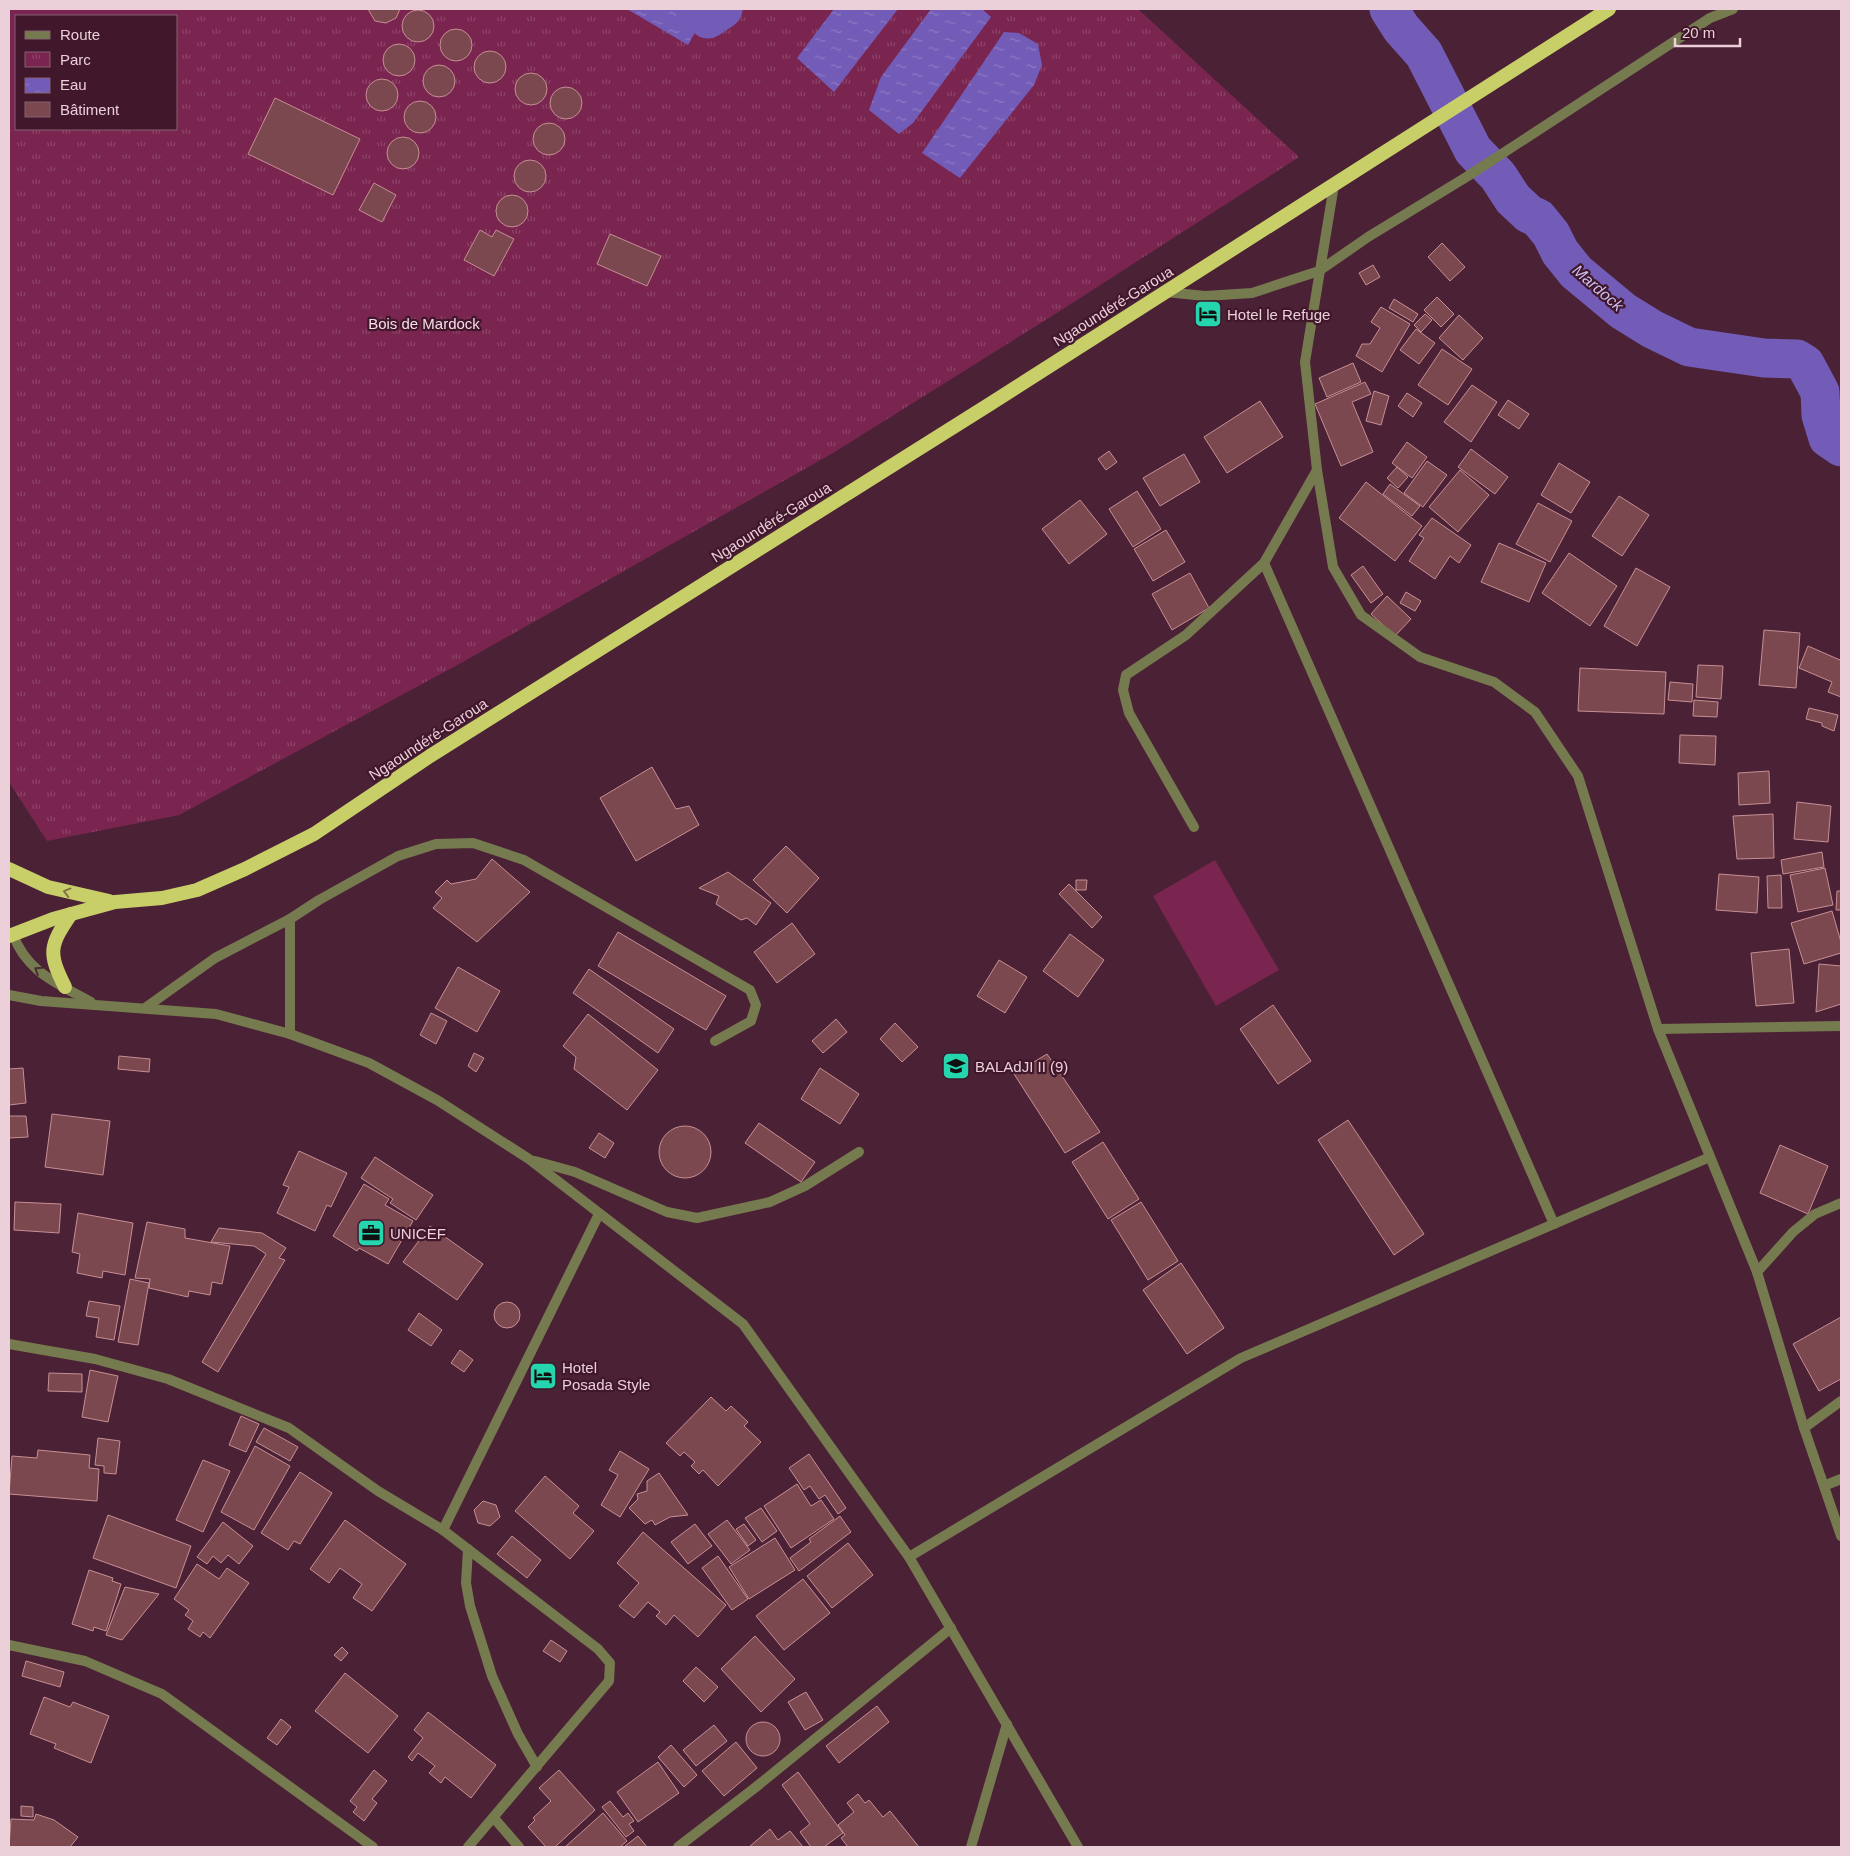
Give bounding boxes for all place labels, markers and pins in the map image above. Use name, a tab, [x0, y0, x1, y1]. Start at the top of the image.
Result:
hotel icon: Hotel le Refuge	[1193, 299, 1223, 329]
place label: Hotel le Refuge	[1227, 306, 1330, 323]
school or university icon: BALAdJI II (9)	[941, 1051, 971, 1081]
place label: BALAdJI II (9)	[975, 1058, 1068, 1075]
office icon: UNICEF	[356, 1218, 386, 1248]
place label: UNICEF	[390, 1225, 446, 1242]
place label: Hotel Posada Style	[562, 1359, 650, 1393]
hotel icon: Hotel Posada Style	[528, 1361, 558, 1391]

